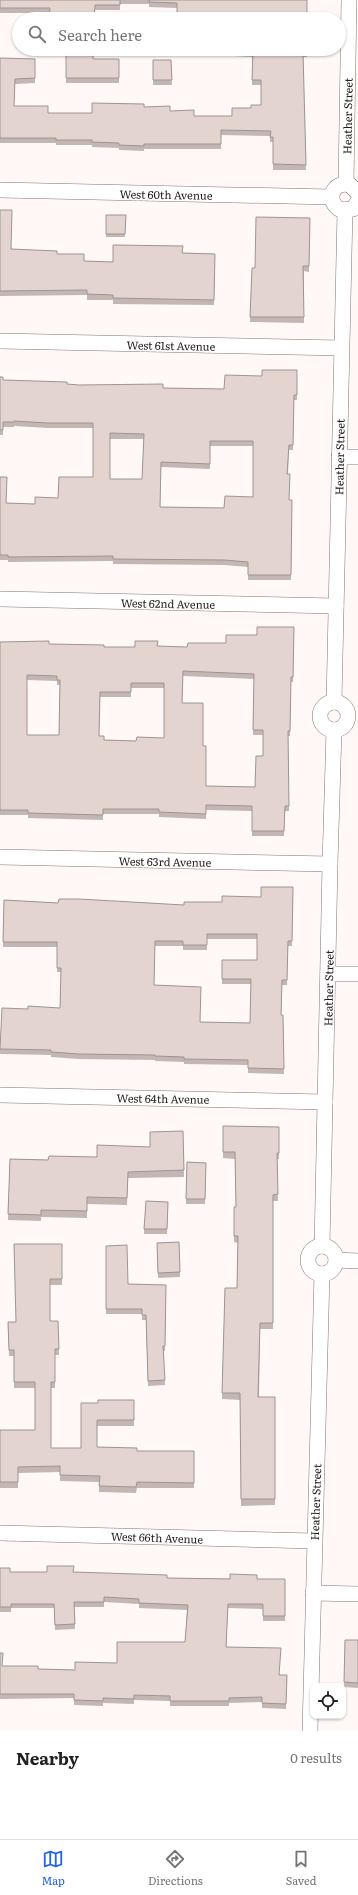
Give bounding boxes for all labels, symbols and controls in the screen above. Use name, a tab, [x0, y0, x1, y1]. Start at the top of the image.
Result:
search box	[12, 12, 346, 56]
icon: search	[26, 23, 48, 45]
text: Search here	[58, 23, 142, 46]
street label: Heather Street	[338, 77, 356, 154]
street label: West 60th Avenue	[119, 185, 213, 203]
street label: West 61st Avenue	[127, 336, 216, 354]
street label: Heather Street	[330, 418, 348, 495]
street label: West 62nd Avenue	[121, 594, 216, 612]
street label: West 63rd Avenue	[119, 852, 212, 870]
street label: Heather Street	[319, 949, 337, 1026]
street label: West 64th Avenue	[117, 1089, 210, 1107]
street label: Heather Street	[306, 1463, 324, 1541]
street label: West 66th Avenue	[111, 1527, 204, 1547]
map controls	[310, 1683, 346, 1719]
button: locate	[310, 1683, 346, 1719]
text: Nearby	[16, 1745, 79, 1770]
text: 0 results	[290, 1748, 342, 1767]
tab: Map	[41, 1848, 65, 1888]
tab: Directions	[148, 1848, 203, 1888]
tab: Saved	[286, 1848, 316, 1888]

